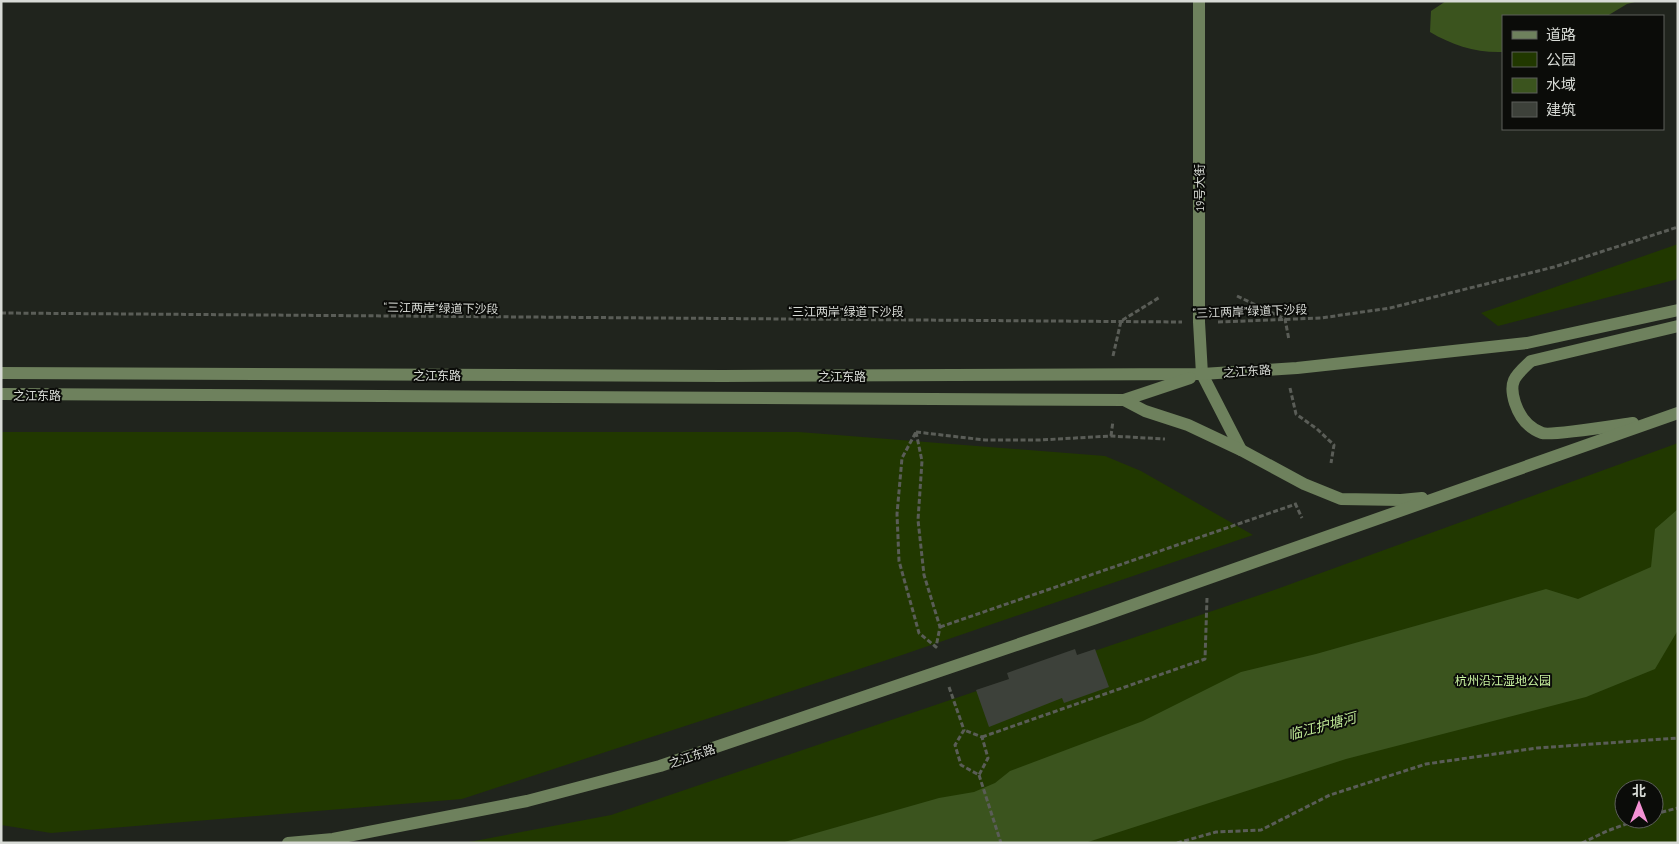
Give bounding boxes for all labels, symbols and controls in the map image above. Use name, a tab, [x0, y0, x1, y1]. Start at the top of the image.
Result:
legend	[1502, 15, 1664, 130]
text: 道路	[1546, 25, 1576, 44]
text: 公园	[1546, 50, 1576, 69]
text: 水域	[1546, 75, 1576, 94]
text: 建筑	[1546, 100, 1576, 119]
street label: 19号大街	[1192, 165, 1207, 211]
street label: “三江两岸”绿道下沙段	[383, 299, 499, 317]
street label: “三江两岸”绿道下沙段	[1192, 301, 1308, 321]
street label: “三江两岸”绿道下沙段	[789, 304, 903, 319]
street label: 之江东路	[1223, 362, 1271, 380]
street label: 之江东路	[413, 368, 461, 383]
street label: 之江东路	[818, 369, 866, 384]
street label: 之江东路	[13, 388, 61, 403]
park label: 杭州沿江湿地公园	[1455, 673, 1551, 688]
water label: 临江护塘河	[1286, 707, 1361, 744]
street label: 之江东路	[667, 741, 717, 771]
north arrow	[1614, 779, 1664, 829]
text: 北	[1632, 782, 1646, 800]

